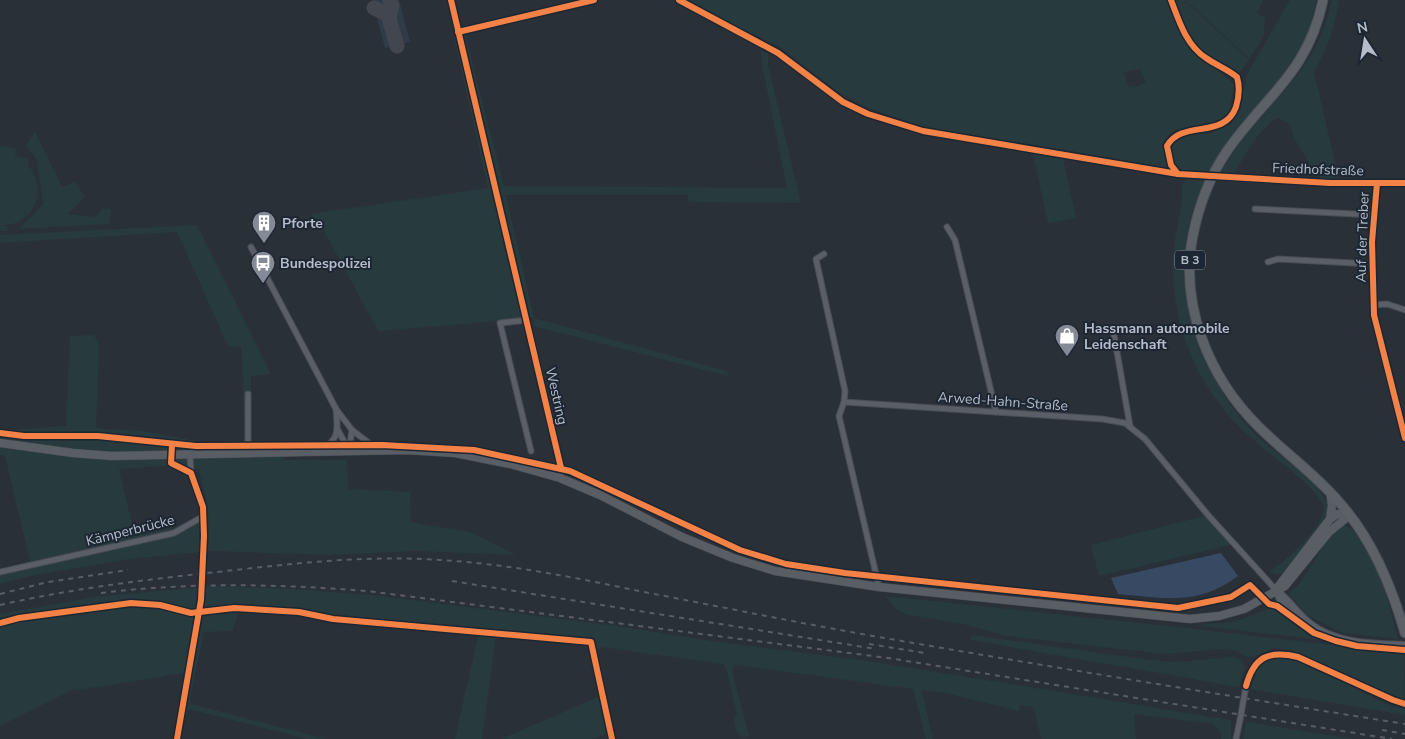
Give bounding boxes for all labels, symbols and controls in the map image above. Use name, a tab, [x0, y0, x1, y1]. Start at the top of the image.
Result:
north arrow	[1340, 15, 1390, 65]
text: N	[1355, 17, 1370, 38]
street label: Friedhofstraße	[1272, 158, 1364, 181]
street label: Auf der Treber	[1351, 191, 1374, 283]
building icon: Pforte	[251, 210, 277, 244]
place label: Pforte	[282, 214, 323, 233]
bus stop icon: Bundespolizei	[250, 250, 276, 284]
road number: B 3	[1175, 250, 1205, 270]
place label: Bundespolizei	[280, 254, 371, 273]
place label: Hassmann automobile Leidenschaft	[1084, 319, 1230, 354]
shop icon: Hassmann automobile Leidenschaft	[1054, 323, 1080, 357]
street label: Westring	[541, 366, 572, 427]
street label: Arwed-Hahn-Straße	[937, 387, 1069, 416]
street label: Kämperbrücke	[84, 510, 176, 551]

